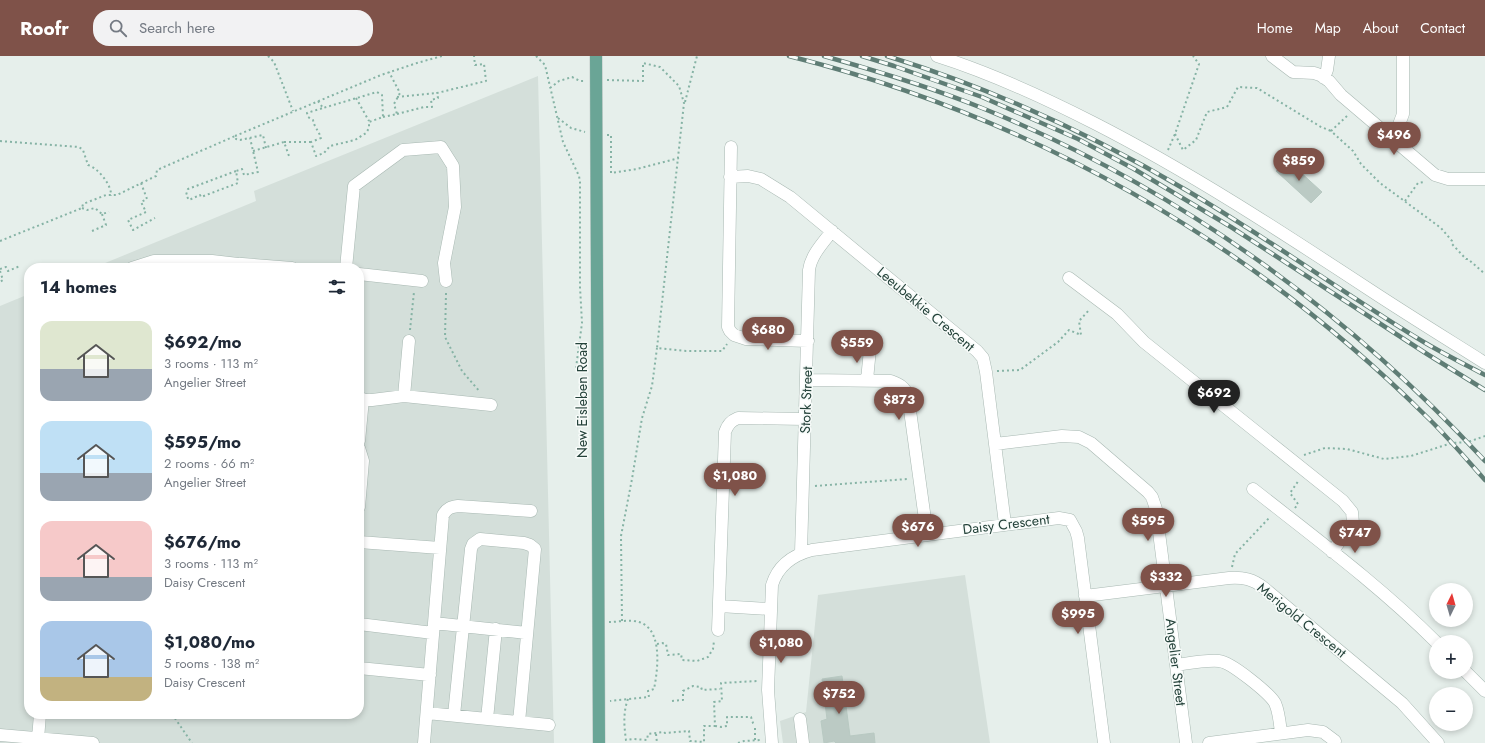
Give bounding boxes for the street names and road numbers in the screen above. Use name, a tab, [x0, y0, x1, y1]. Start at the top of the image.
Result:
street label: Leeubekkie Crescent	[873, 262, 980, 356]
street label: New Eisleben Road	[572, 342, 592, 458]
street label: Stork Street	[795, 365, 817, 434]
street label: Daisy Crescent	[961, 509, 1051, 539]
street label: Merigold Crescent	[1253, 578, 1351, 663]
street label: Angelier Street	[1161, 617, 1191, 708]

